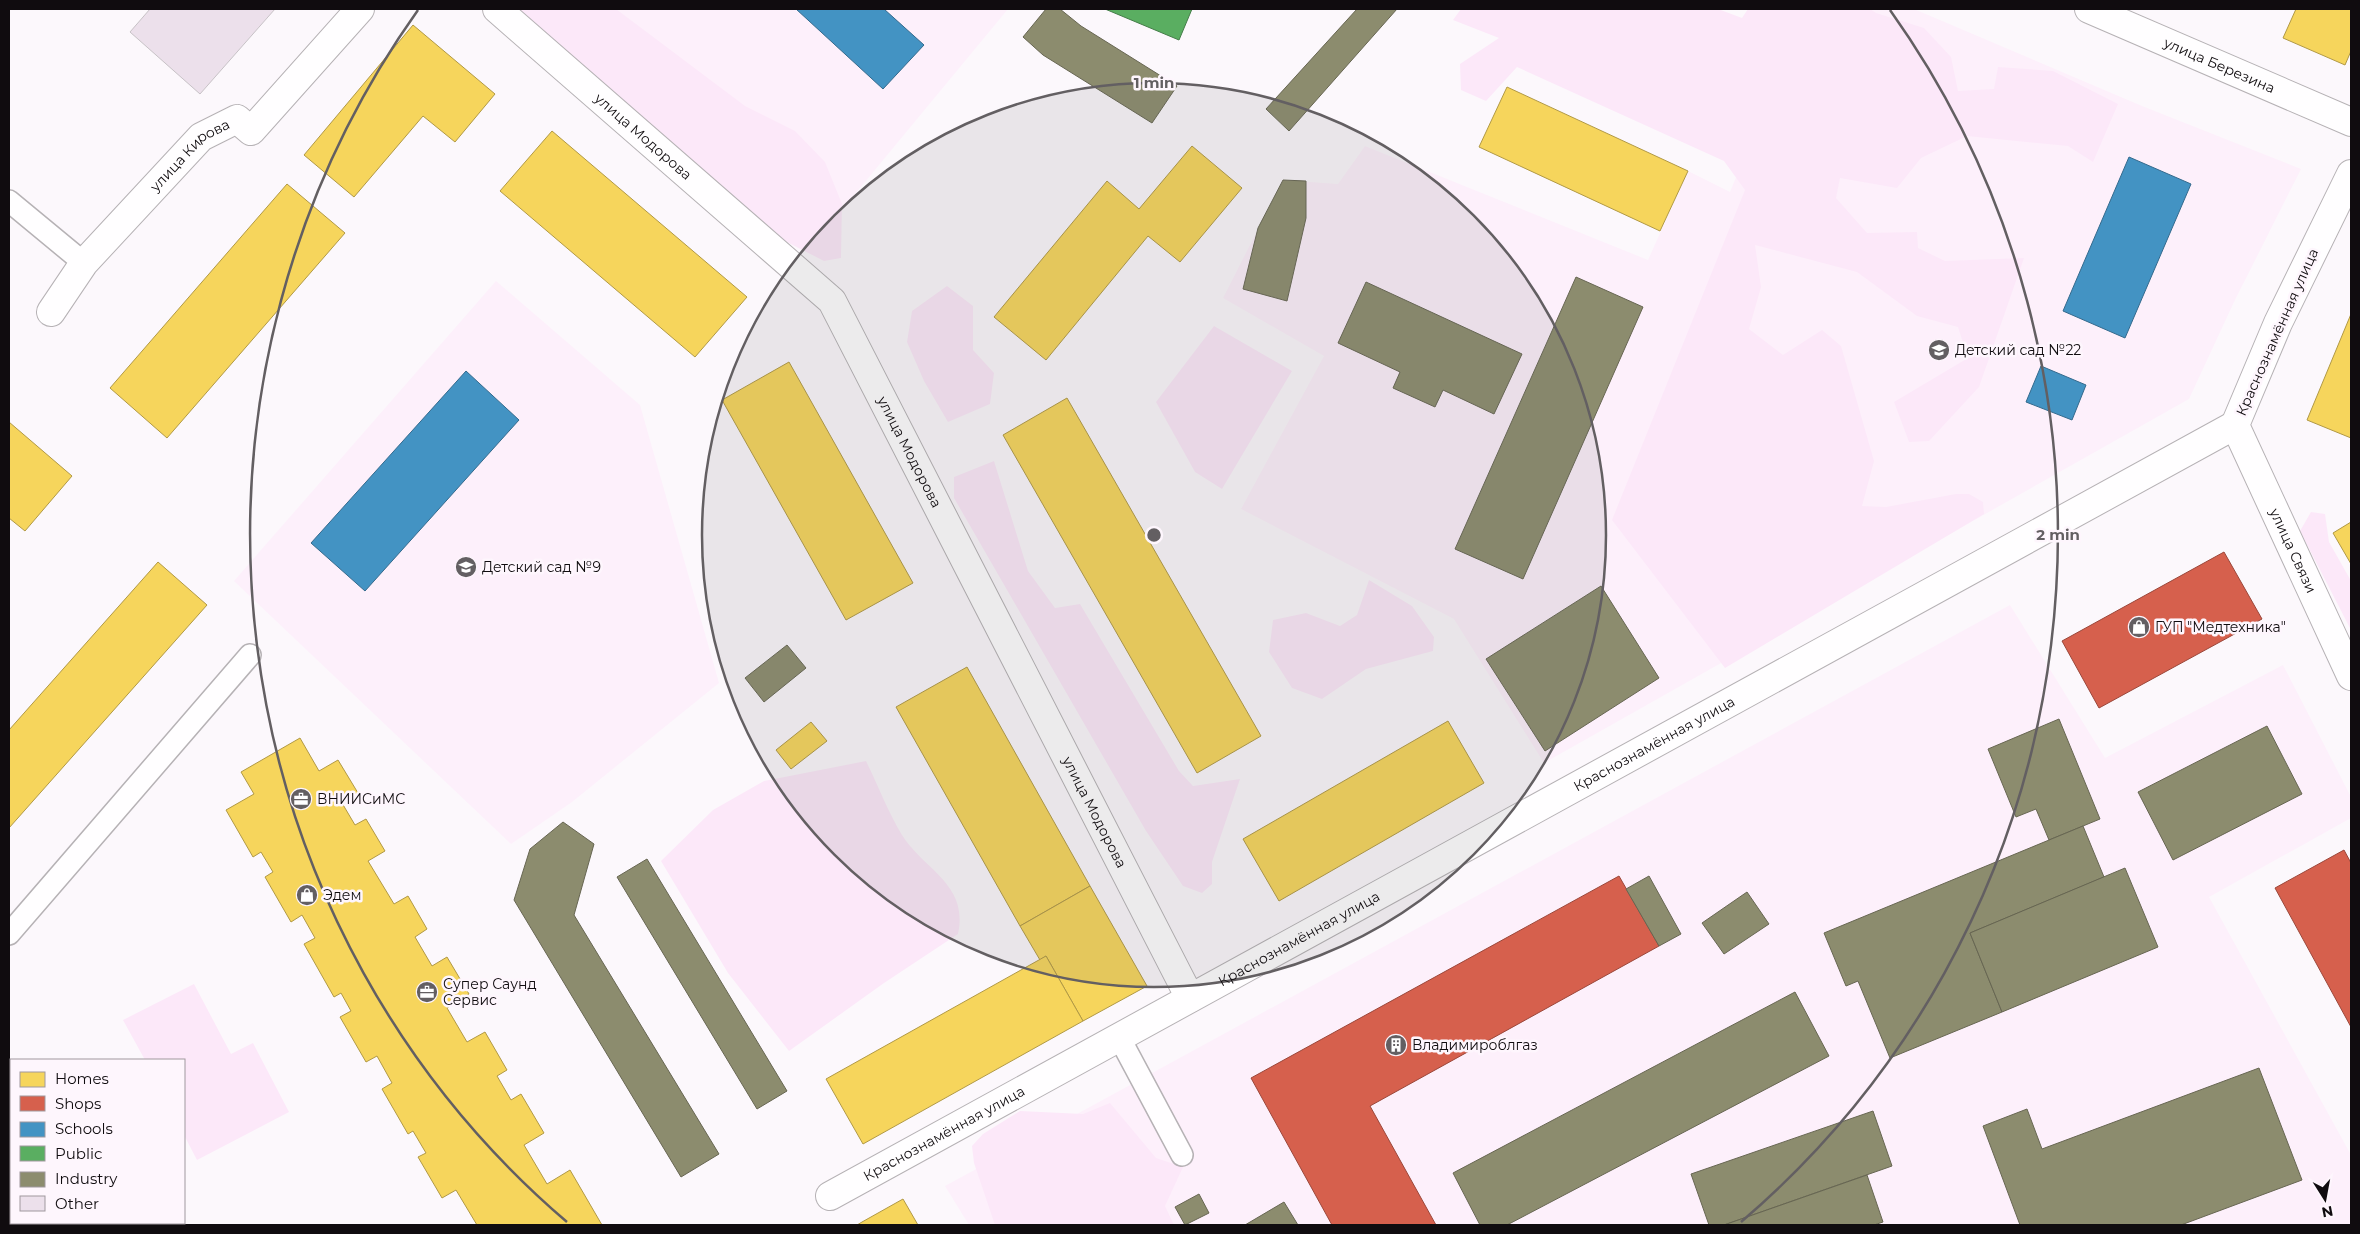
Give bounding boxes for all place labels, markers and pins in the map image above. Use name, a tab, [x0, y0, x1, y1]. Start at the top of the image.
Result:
school or university icon: Детский сад №22	[1927, 338, 1951, 362]
place label: Детский сад №22	[1955, 341, 2081, 359]
centre of rings	[1145, 526, 1163, 544]
school or university icon: Детский сад №9	[454, 555, 478, 579]
place label: Детский сад №9	[482, 558, 601, 576]
shop icon: ГУП "Медтехника"	[2127, 615, 2151, 639]
place label: ГУП "Медтехника"	[2155, 618, 2286, 636]
office icon: ВНИИСиМС	[289, 787, 313, 811]
place label: ВНИИСиМС	[317, 790, 405, 808]
shop icon: Эдем	[295, 883, 319, 907]
place label: Эдем	[323, 886, 361, 904]
place label: Супер Саунд Сервис	[443, 975, 537, 1009]
office icon: Супер Саунд Сервис	[415, 980, 439, 1004]
building icon: Владимироблгаз	[1384, 1033, 1408, 1057]
place label: Владимироблгаз	[1412, 1036, 1538, 1054]

